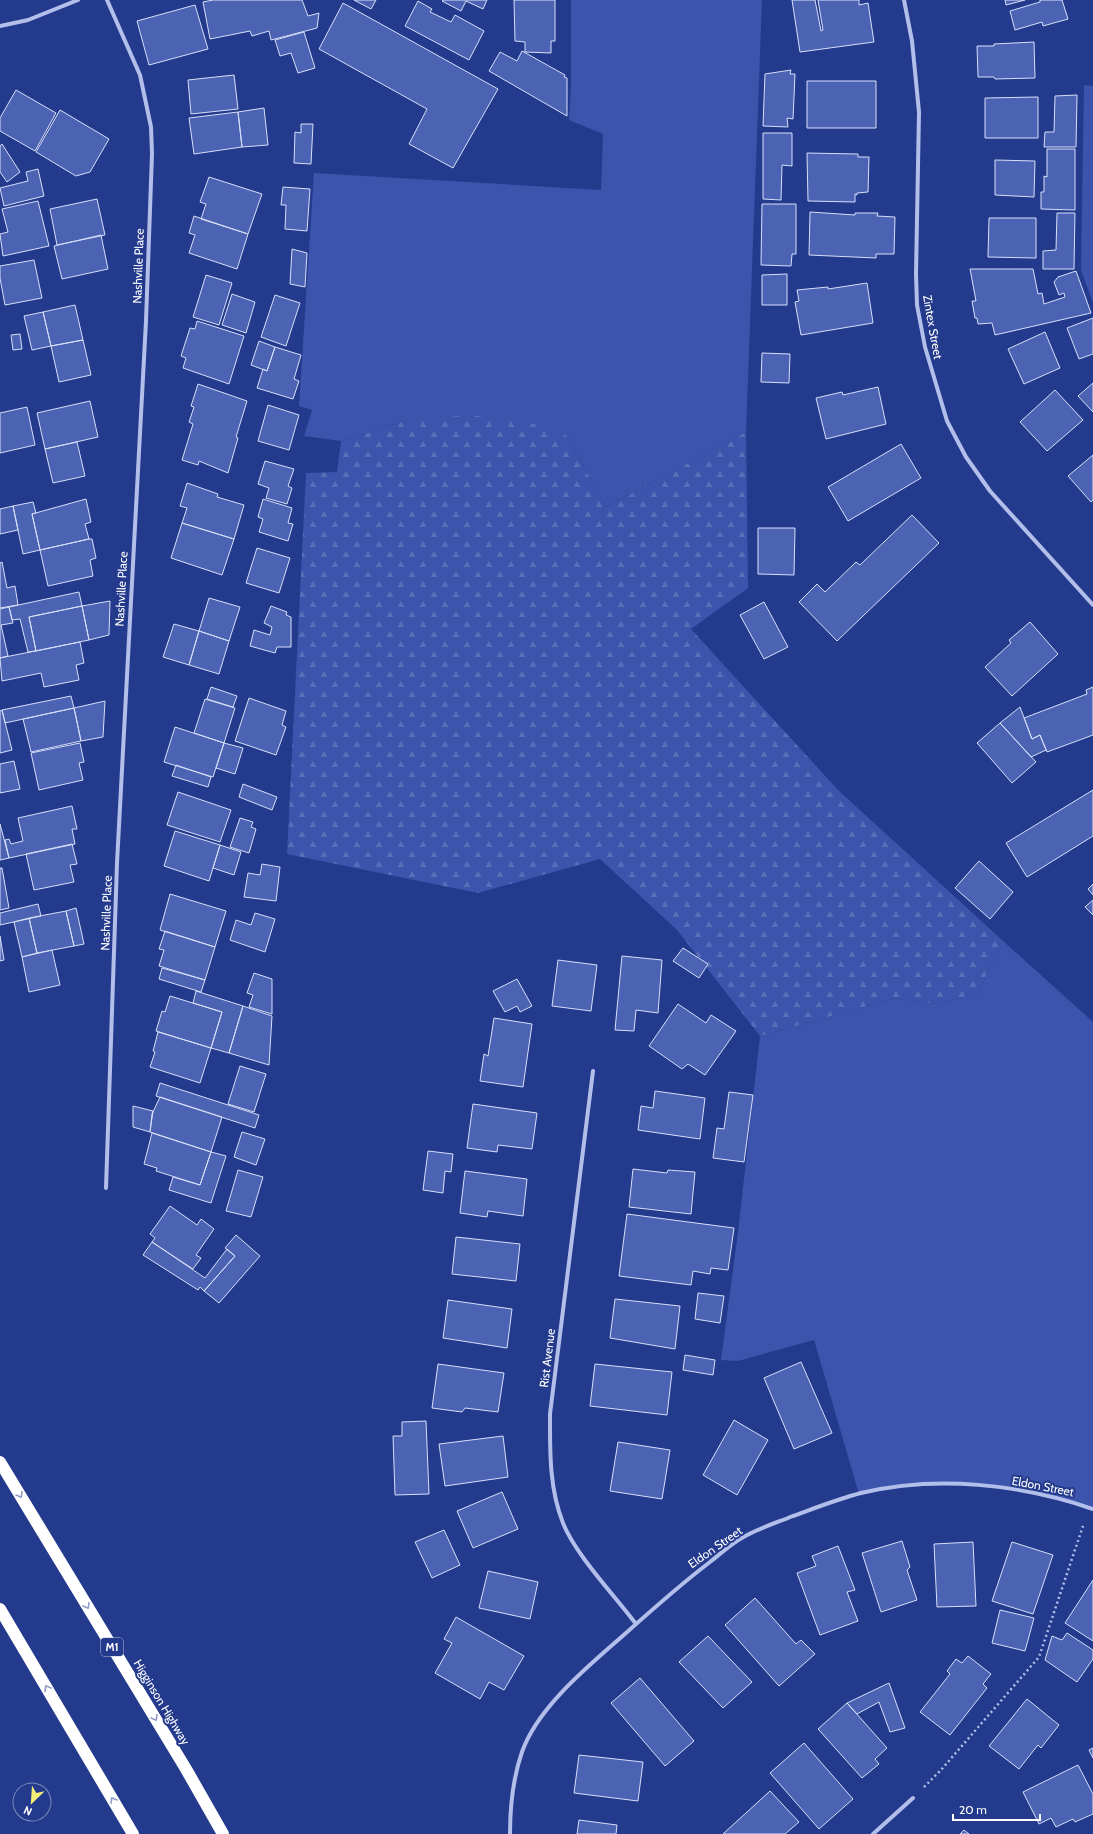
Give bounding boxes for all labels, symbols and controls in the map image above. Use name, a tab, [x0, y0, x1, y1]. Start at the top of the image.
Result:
street label: Nashville Place	[129, 228, 147, 304]
street label: Zintex Street	[920, 294, 946, 360]
street label: Nashville Place	[112, 551, 130, 627]
street label: Nashville Place	[97, 875, 115, 951]
street label: Rist Avenue	[536, 1328, 558, 1388]
street label: Eldon Street	[1011, 1473, 1075, 1499]
one-way arrow	[16, 1491, 23, 1498]
street label: Eldon Street	[685, 1523, 745, 1571]
one-way arrow	[83, 1602, 90, 1609]
road number: M1	[101, 1638, 123, 1656]
street label: Higginson Highway	[131, 1657, 193, 1747]
one-way arrow	[45, 1685, 52, 1692]
one-way arrow	[150, 1714, 157, 1721]
north arrow	[12, 1782, 52, 1822]
scale bar	[953, 1796, 1040, 1822]
one-way arrow	[111, 1797, 118, 1804]
text: 20 m	[959, 1802, 987, 1817]
text: N	[21, 1803, 34, 1819]

